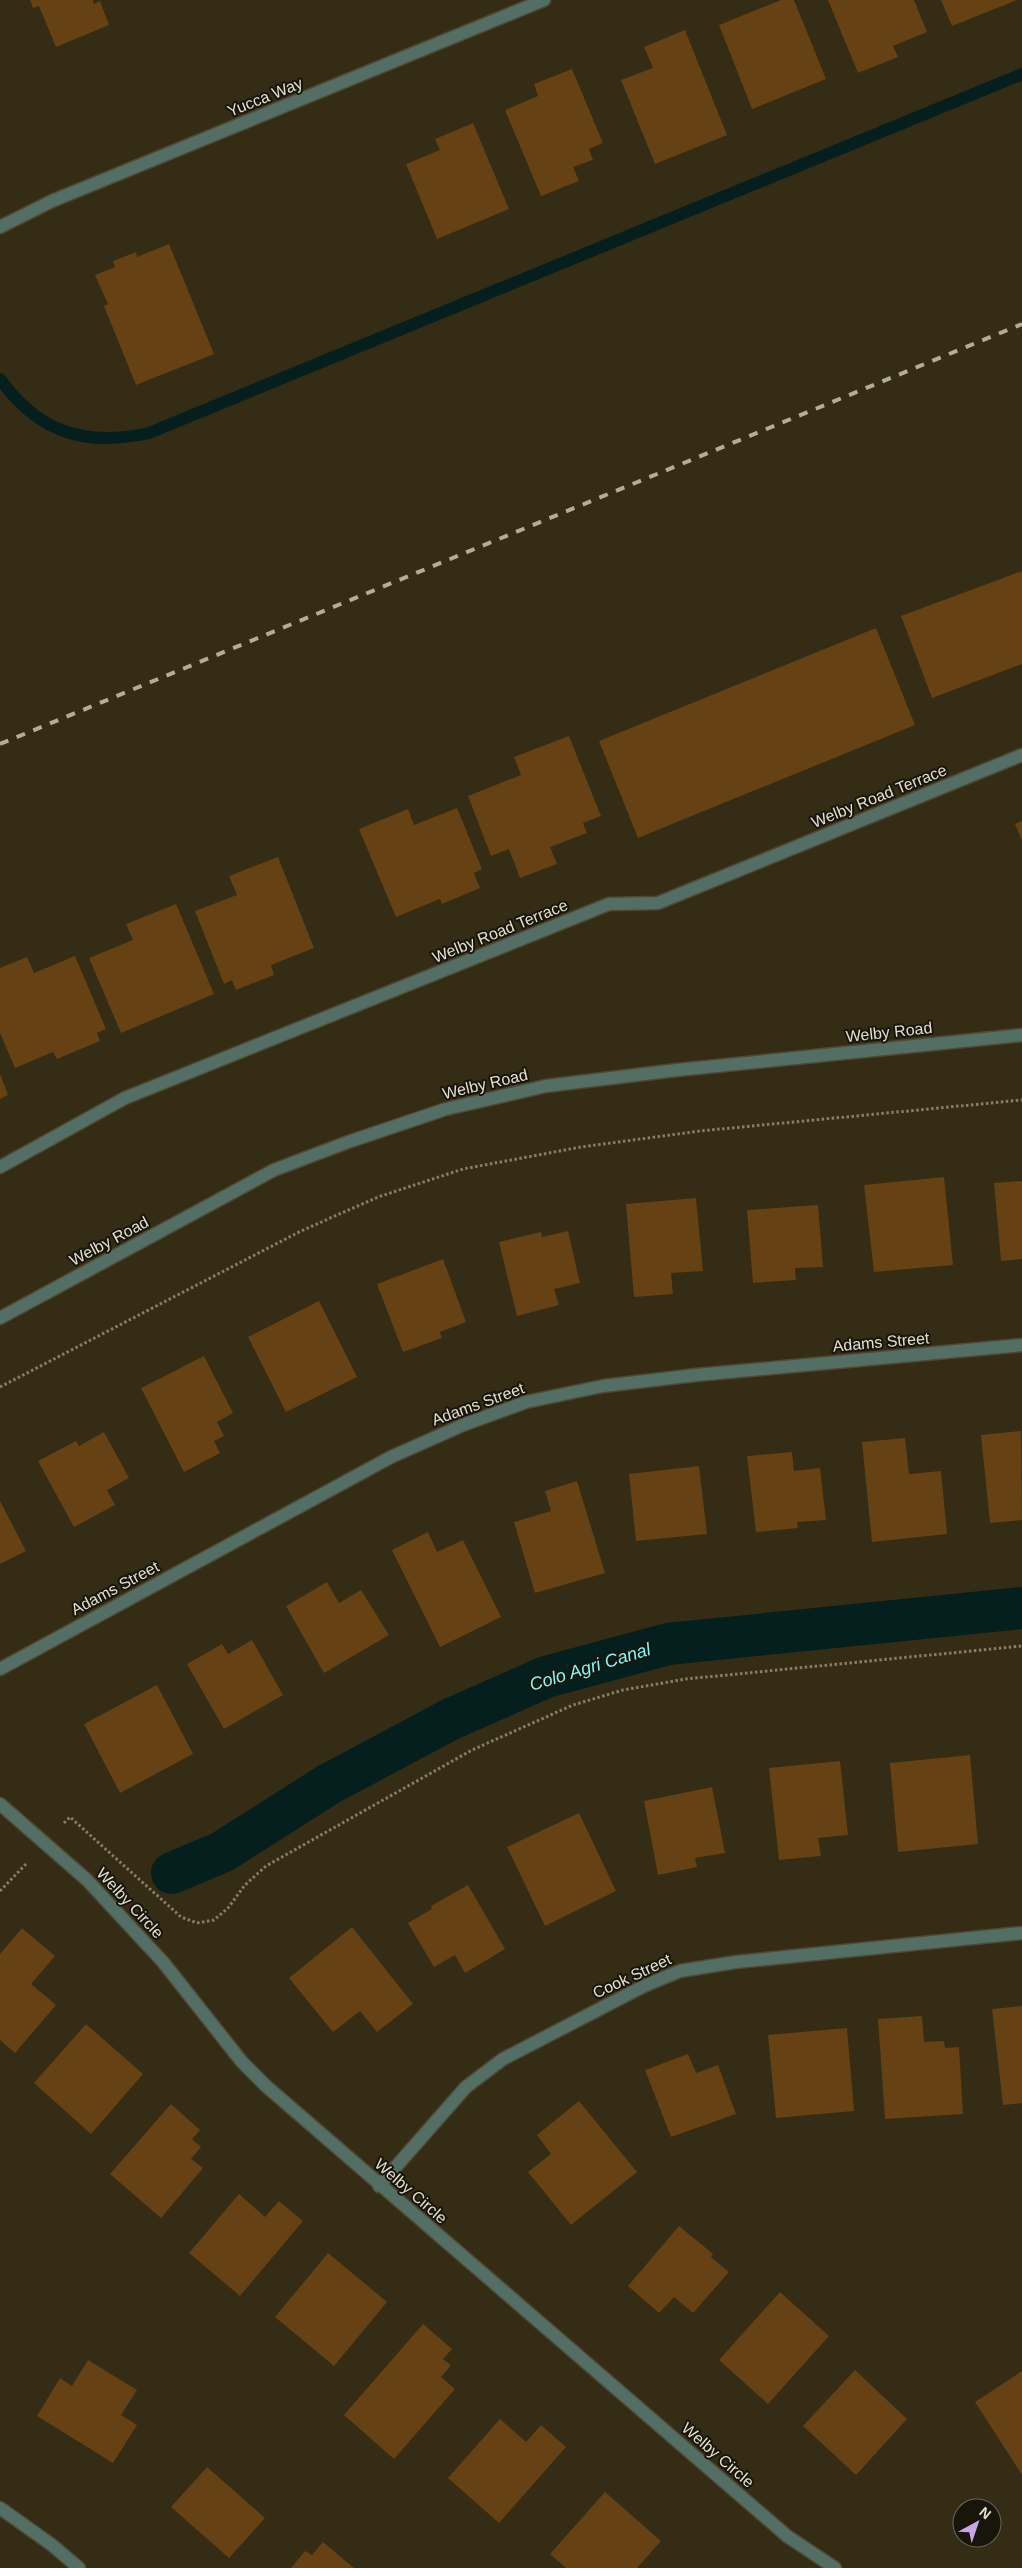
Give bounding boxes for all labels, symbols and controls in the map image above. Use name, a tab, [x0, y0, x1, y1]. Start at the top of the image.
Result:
street label: Yucca Way	[225, 74, 305, 120]
street label: Welby Road Terrace	[809, 761, 949, 831]
street label: Welby Road Terrace	[430, 896, 570, 966]
street label: Welby Road	[845, 1019, 933, 1045]
street label: Welby Road	[441, 1066, 529, 1102]
street label: Welby Road	[67, 1213, 151, 1269]
street label: Adams Street	[832, 1329, 931, 1355]
street label: Adams Street	[430, 1379, 527, 1429]
street label: Adams Street	[68, 1557, 162, 1618]
water label: Colo Agri Canal	[527, 1639, 654, 1695]
street label: Welby Circle	[93, 1864, 167, 1942]
street label: Cook Street	[590, 1950, 674, 2002]
street label: Welby Circle	[372, 2155, 450, 2227]
street label: Welby Circle	[679, 2419, 757, 2491]
north arrow	[952, 2498, 1002, 2548]
text: N	[976, 2504, 994, 2522]

